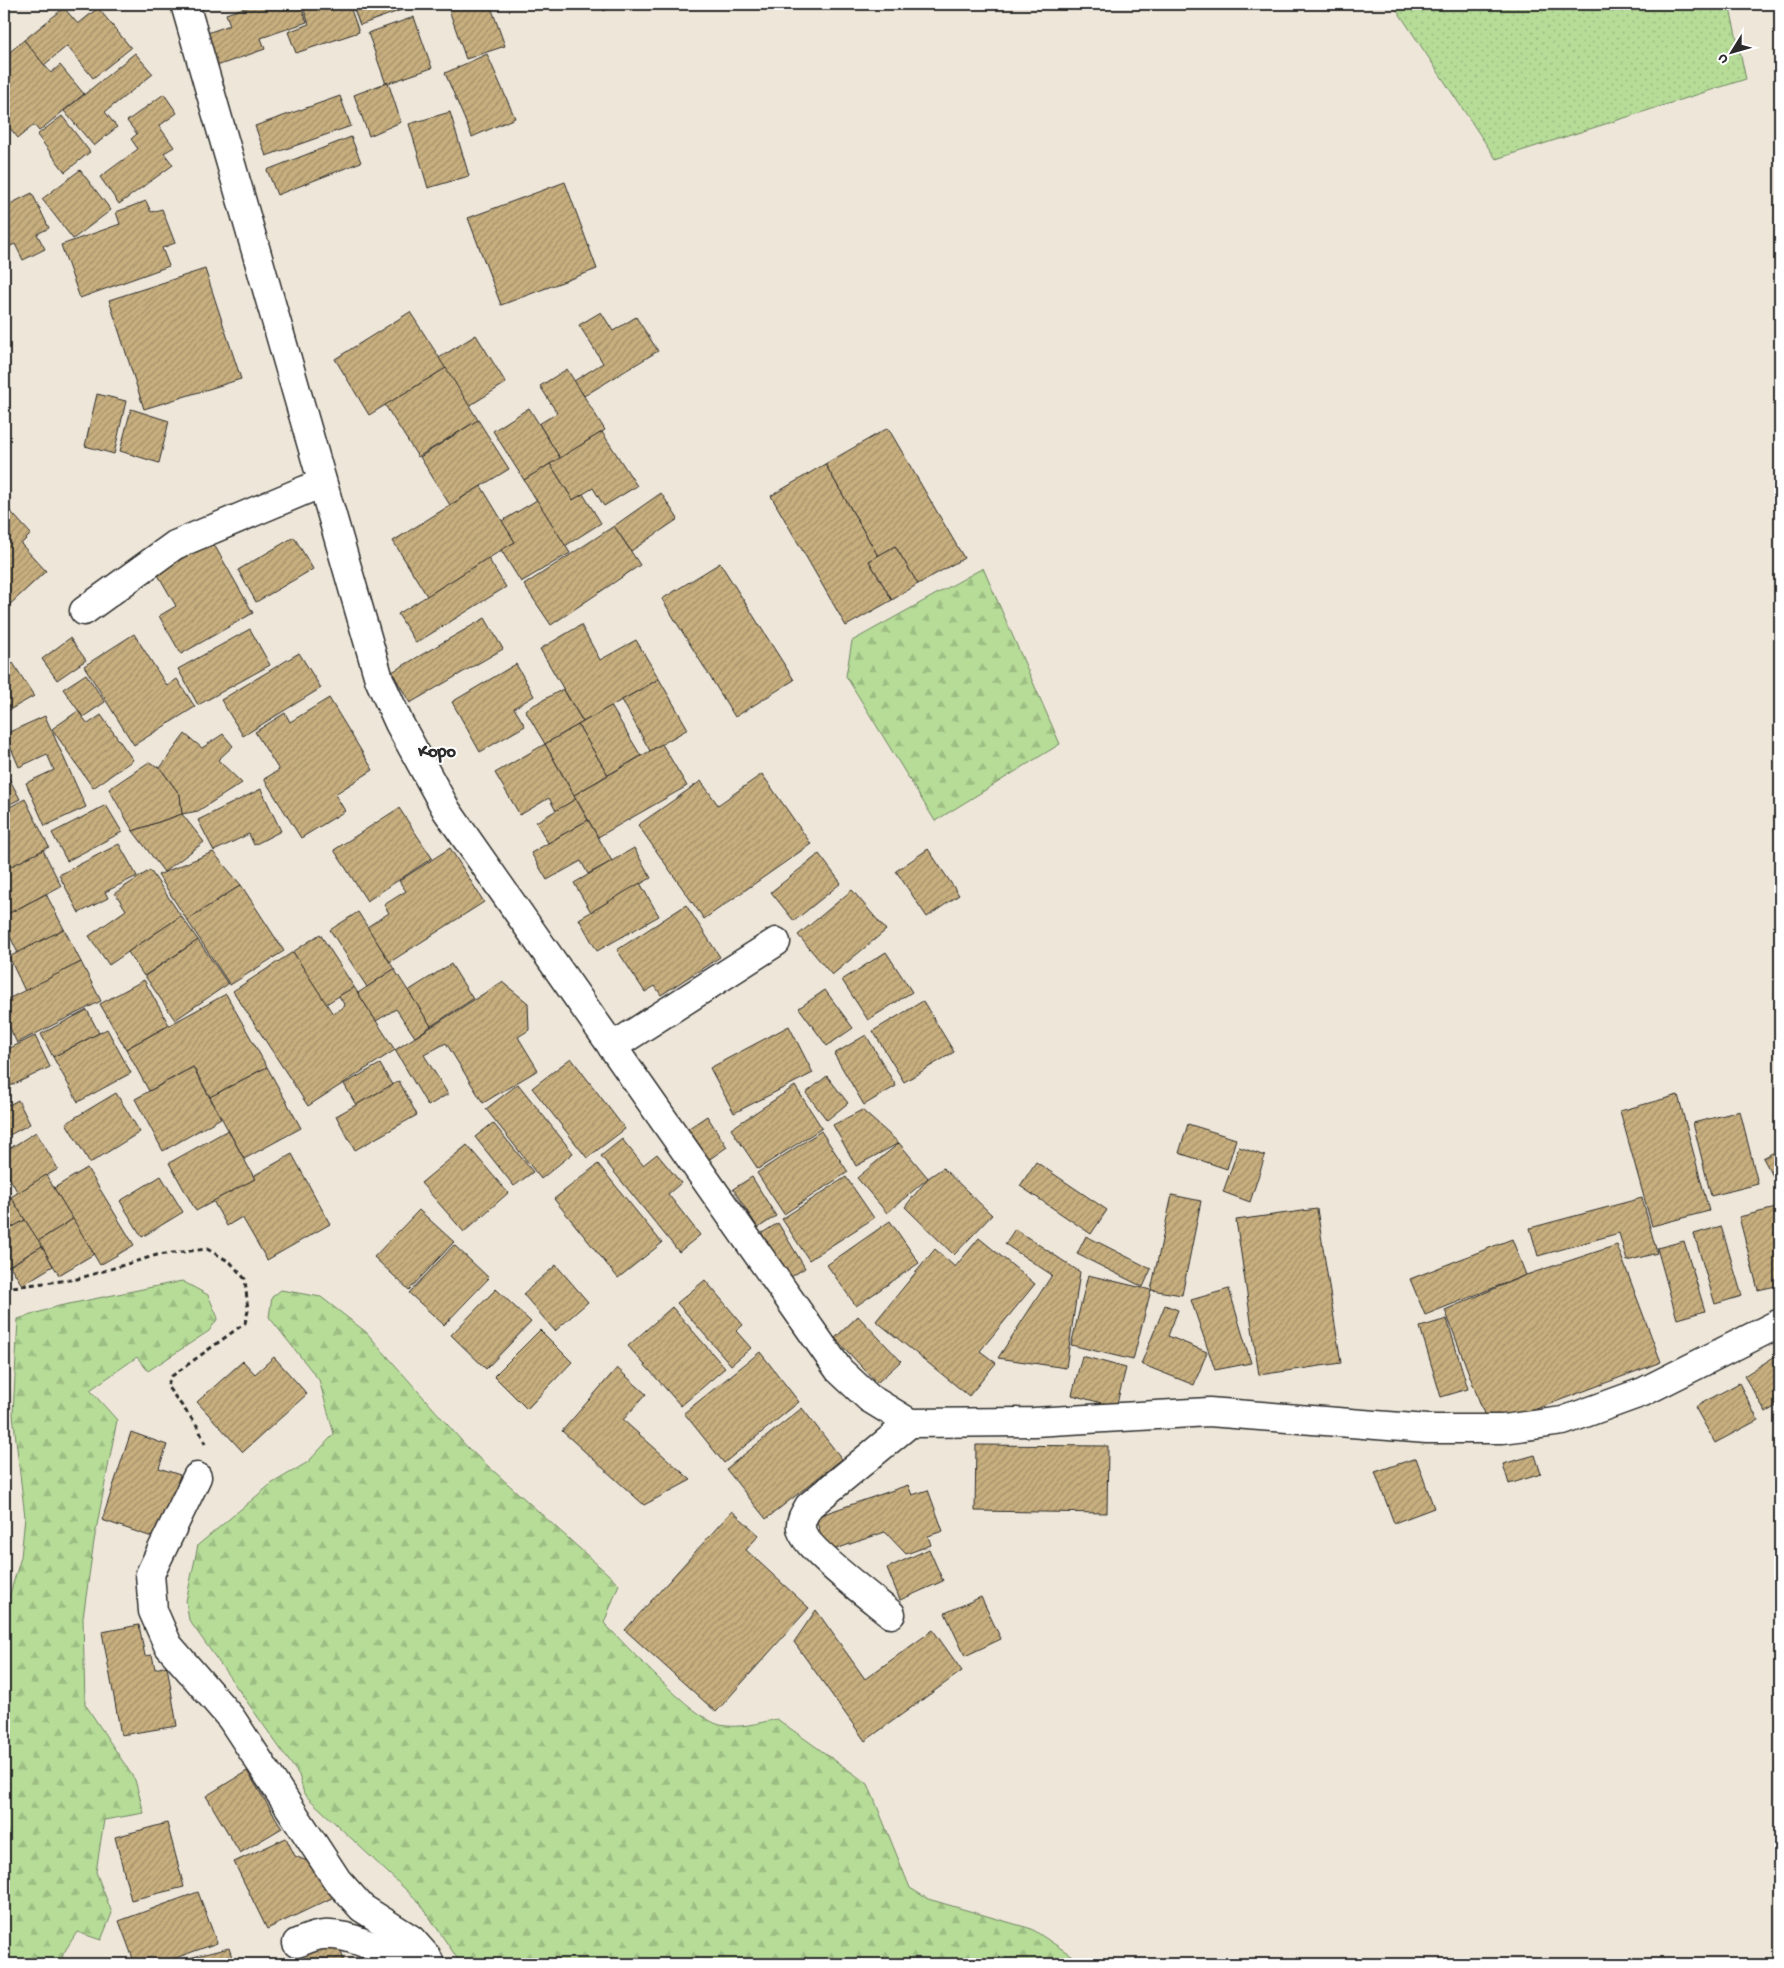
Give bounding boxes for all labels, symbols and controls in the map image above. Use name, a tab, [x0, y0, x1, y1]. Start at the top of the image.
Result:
north arrow	[1706, 28, 1756, 78]
text: U	[1714, 50, 1733, 67]
district label: Kopo	[417, 742, 456, 763]

